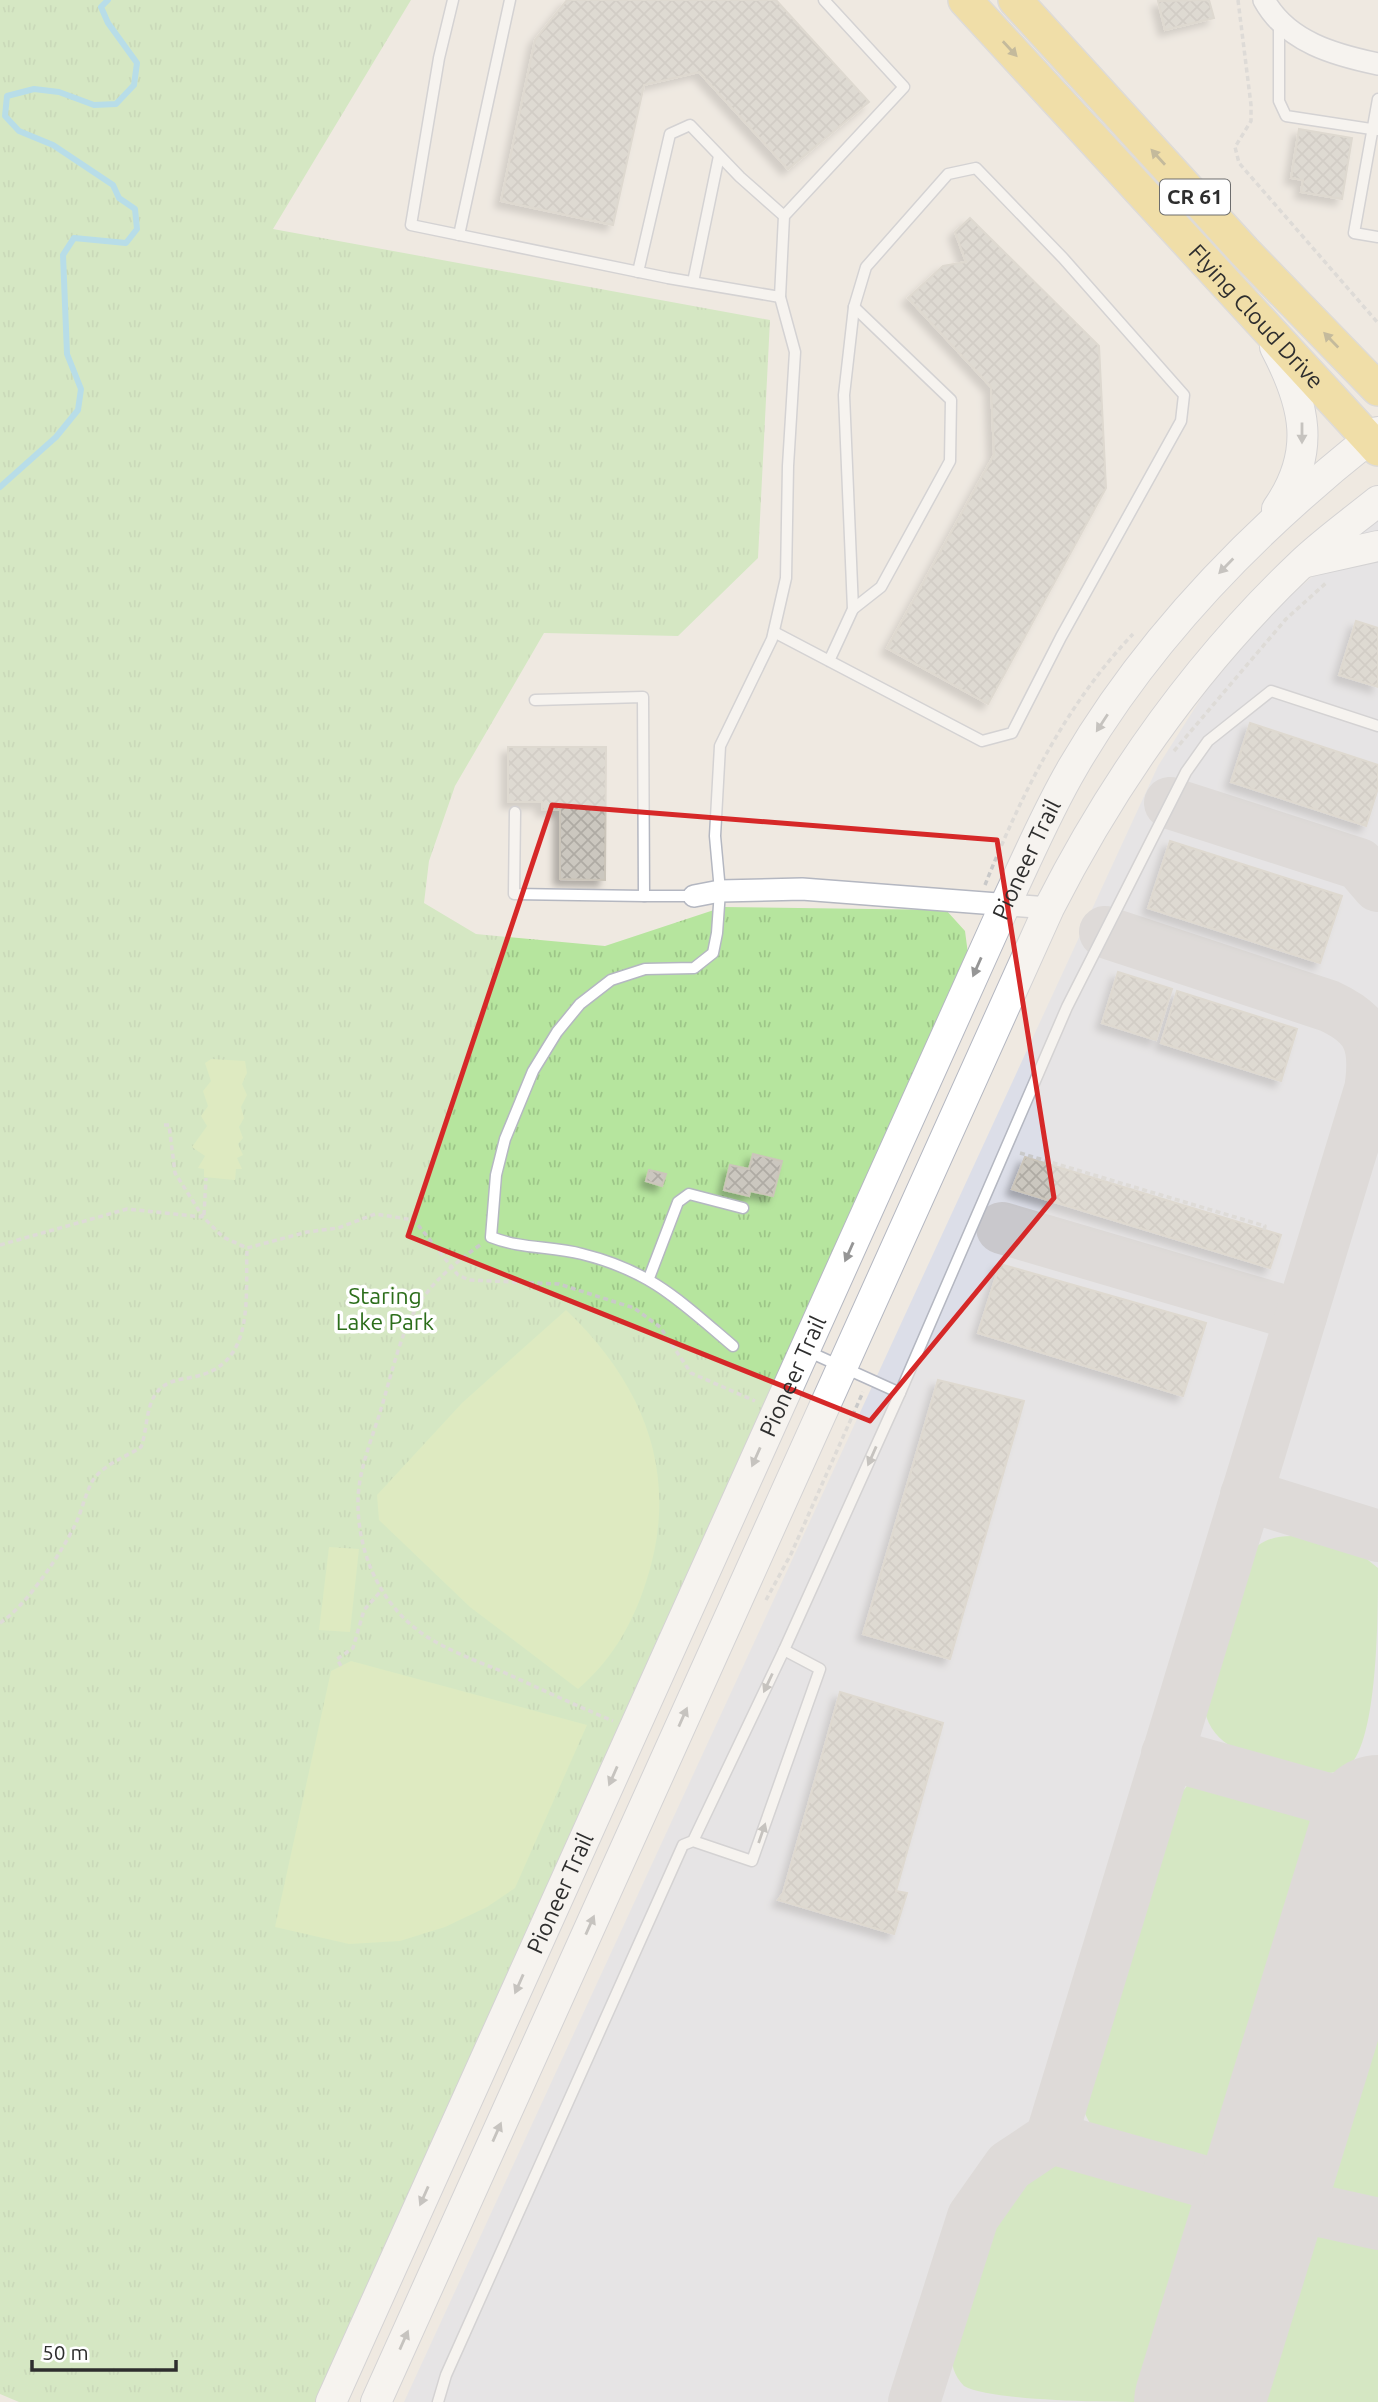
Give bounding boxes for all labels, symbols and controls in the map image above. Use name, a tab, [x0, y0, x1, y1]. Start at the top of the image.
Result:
one-way arrow	[1002, 40, 1018, 57]
one-way arrow	[1150, 148, 1166, 166]
road number: CR 61	[1160, 180, 1230, 214]
street label: Flying Cloud Drive	[1184, 239, 1329, 393]
one-way arrow	[1322, 332, 1339, 349]
one-way arrow	[1297, 422, 1308, 444]
one-way arrow	[1218, 558, 1235, 575]
one-way arrow	[1095, 713, 1108, 733]
street label: Pioneer Trail	[987, 795, 1065, 923]
one-way arrow	[971, 957, 983, 977]
one-way arrow	[843, 1242, 855, 1262]
park label: Staring Lake Park	[336, 1283, 435, 1334]
street label: Pioneer Trail	[754, 1312, 830, 1440]
one-way arrow	[866, 1445, 877, 1466]
one-way arrow	[750, 1447, 762, 1467]
one-way arrow	[762, 1673, 773, 1693]
one-way arrow	[677, 1707, 689, 1727]
one-way arrow	[607, 1766, 619, 1786]
one-way arrow	[757, 1822, 768, 1843]
street label: Pioneer Trail	[522, 1829, 598, 1957]
one-way arrow	[585, 1914, 596, 1935]
one-way arrow	[513, 1974, 525, 1994]
one-way arrow	[491, 2122, 503, 2142]
one-way arrow	[418, 2186, 430, 2206]
scale bar	[32, 2328, 175, 2372]
one-way arrow	[398, 2330, 410, 2350]
text: 50 m	[42, 2340, 89, 2364]

